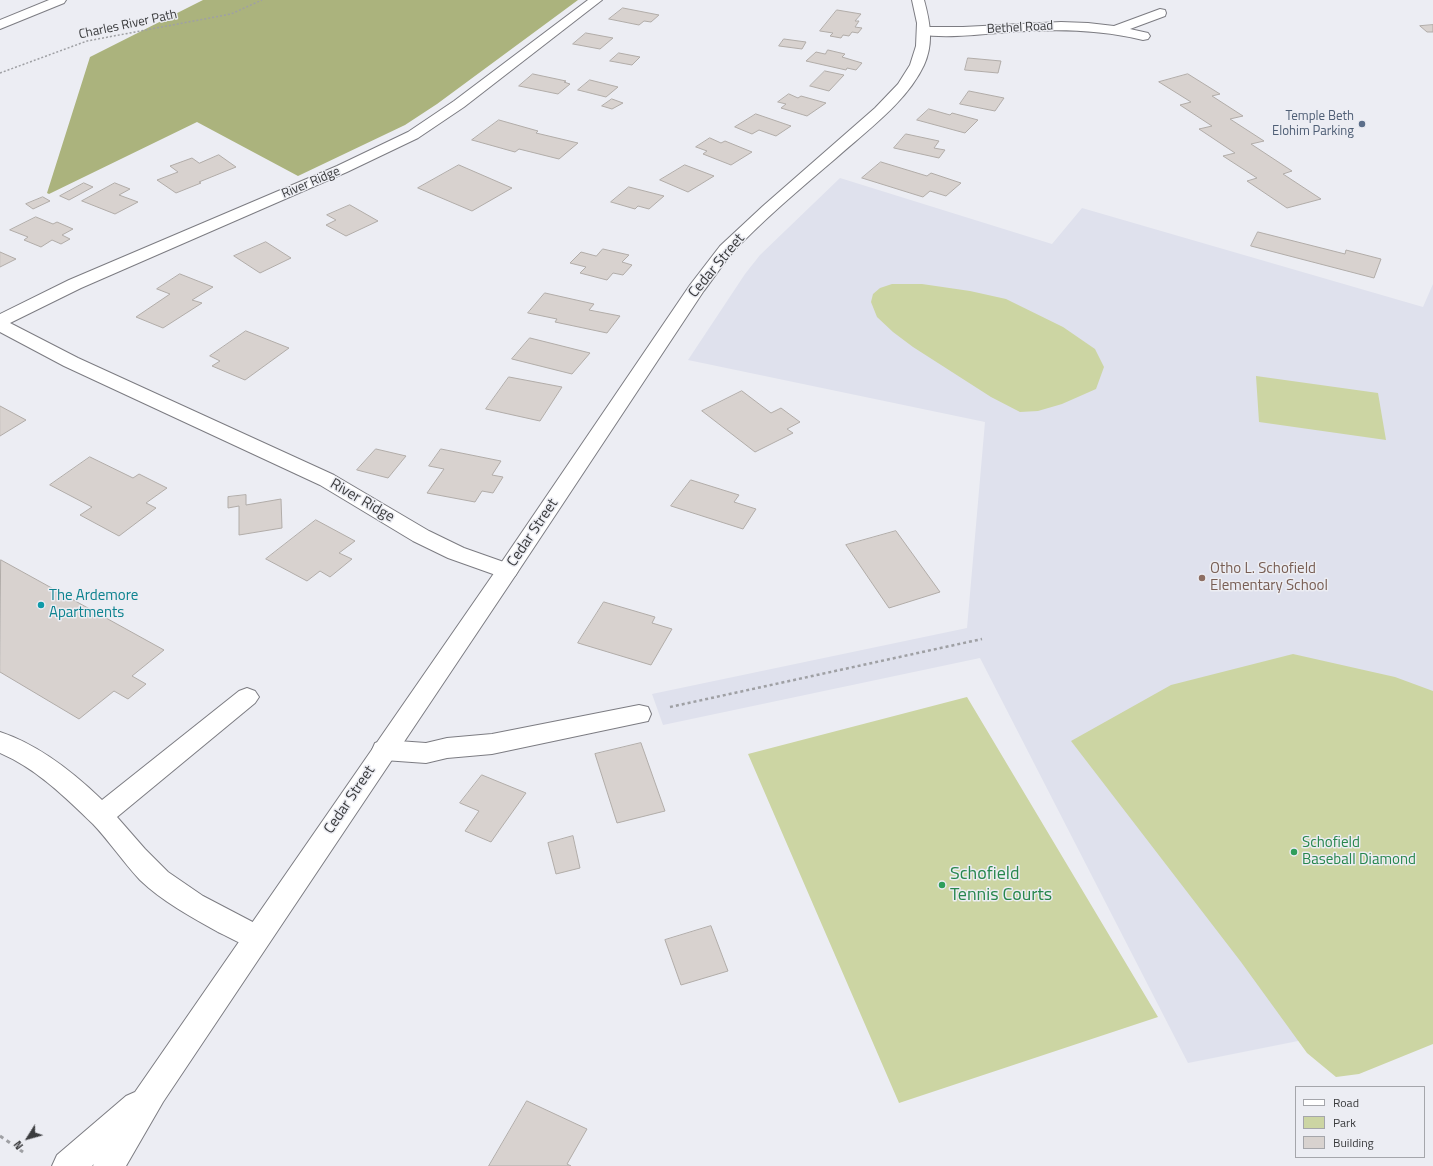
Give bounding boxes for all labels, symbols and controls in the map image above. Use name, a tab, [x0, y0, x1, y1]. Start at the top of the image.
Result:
street label: Charles River Path	[77, 7, 179, 43]
street label: Bethel Road	[986, 18, 1054, 38]
place label: Temple Beth Elohim Parking	[1272, 109, 1354, 140]
marker: Temple Beth Elohim Parking	[1357, 119, 1367, 129]
street label: River Ridge	[279, 164, 343, 202]
street label: Cedar Street	[685, 230, 749, 302]
street label: River Ridge	[327, 475, 397, 527]
street label: Cedar Street	[504, 496, 562, 570]
place label: Otho L. Schofield Elementary School	[1210, 560, 1328, 595]
marker: Otho L. Schofield Elementary School	[1197, 573, 1207, 583]
place label: The Ardemore Apartments	[49, 587, 138, 622]
marker: The Ardemore Apartments	[36, 600, 46, 610]
street label: Cedar Street	[321, 763, 379, 837]
place label: Schofield Baseball Diamond	[1302, 834, 1416, 869]
marker: Schofield Baseball Diamond	[1289, 847, 1299, 857]
place label: Schofield Tennis Courts	[950, 864, 1052, 906]
marker: Schofield Tennis Courts	[937, 880, 947, 890]
legend	[1295, 1086, 1425, 1158]
text: Road	[1333, 1093, 1359, 1112]
text: Park	[1333, 1113, 1356, 1132]
north arrow	[8, 1118, 48, 1158]
text: Building	[1333, 1133, 1374, 1152]
text: N	[10, 1137, 27, 1153]

